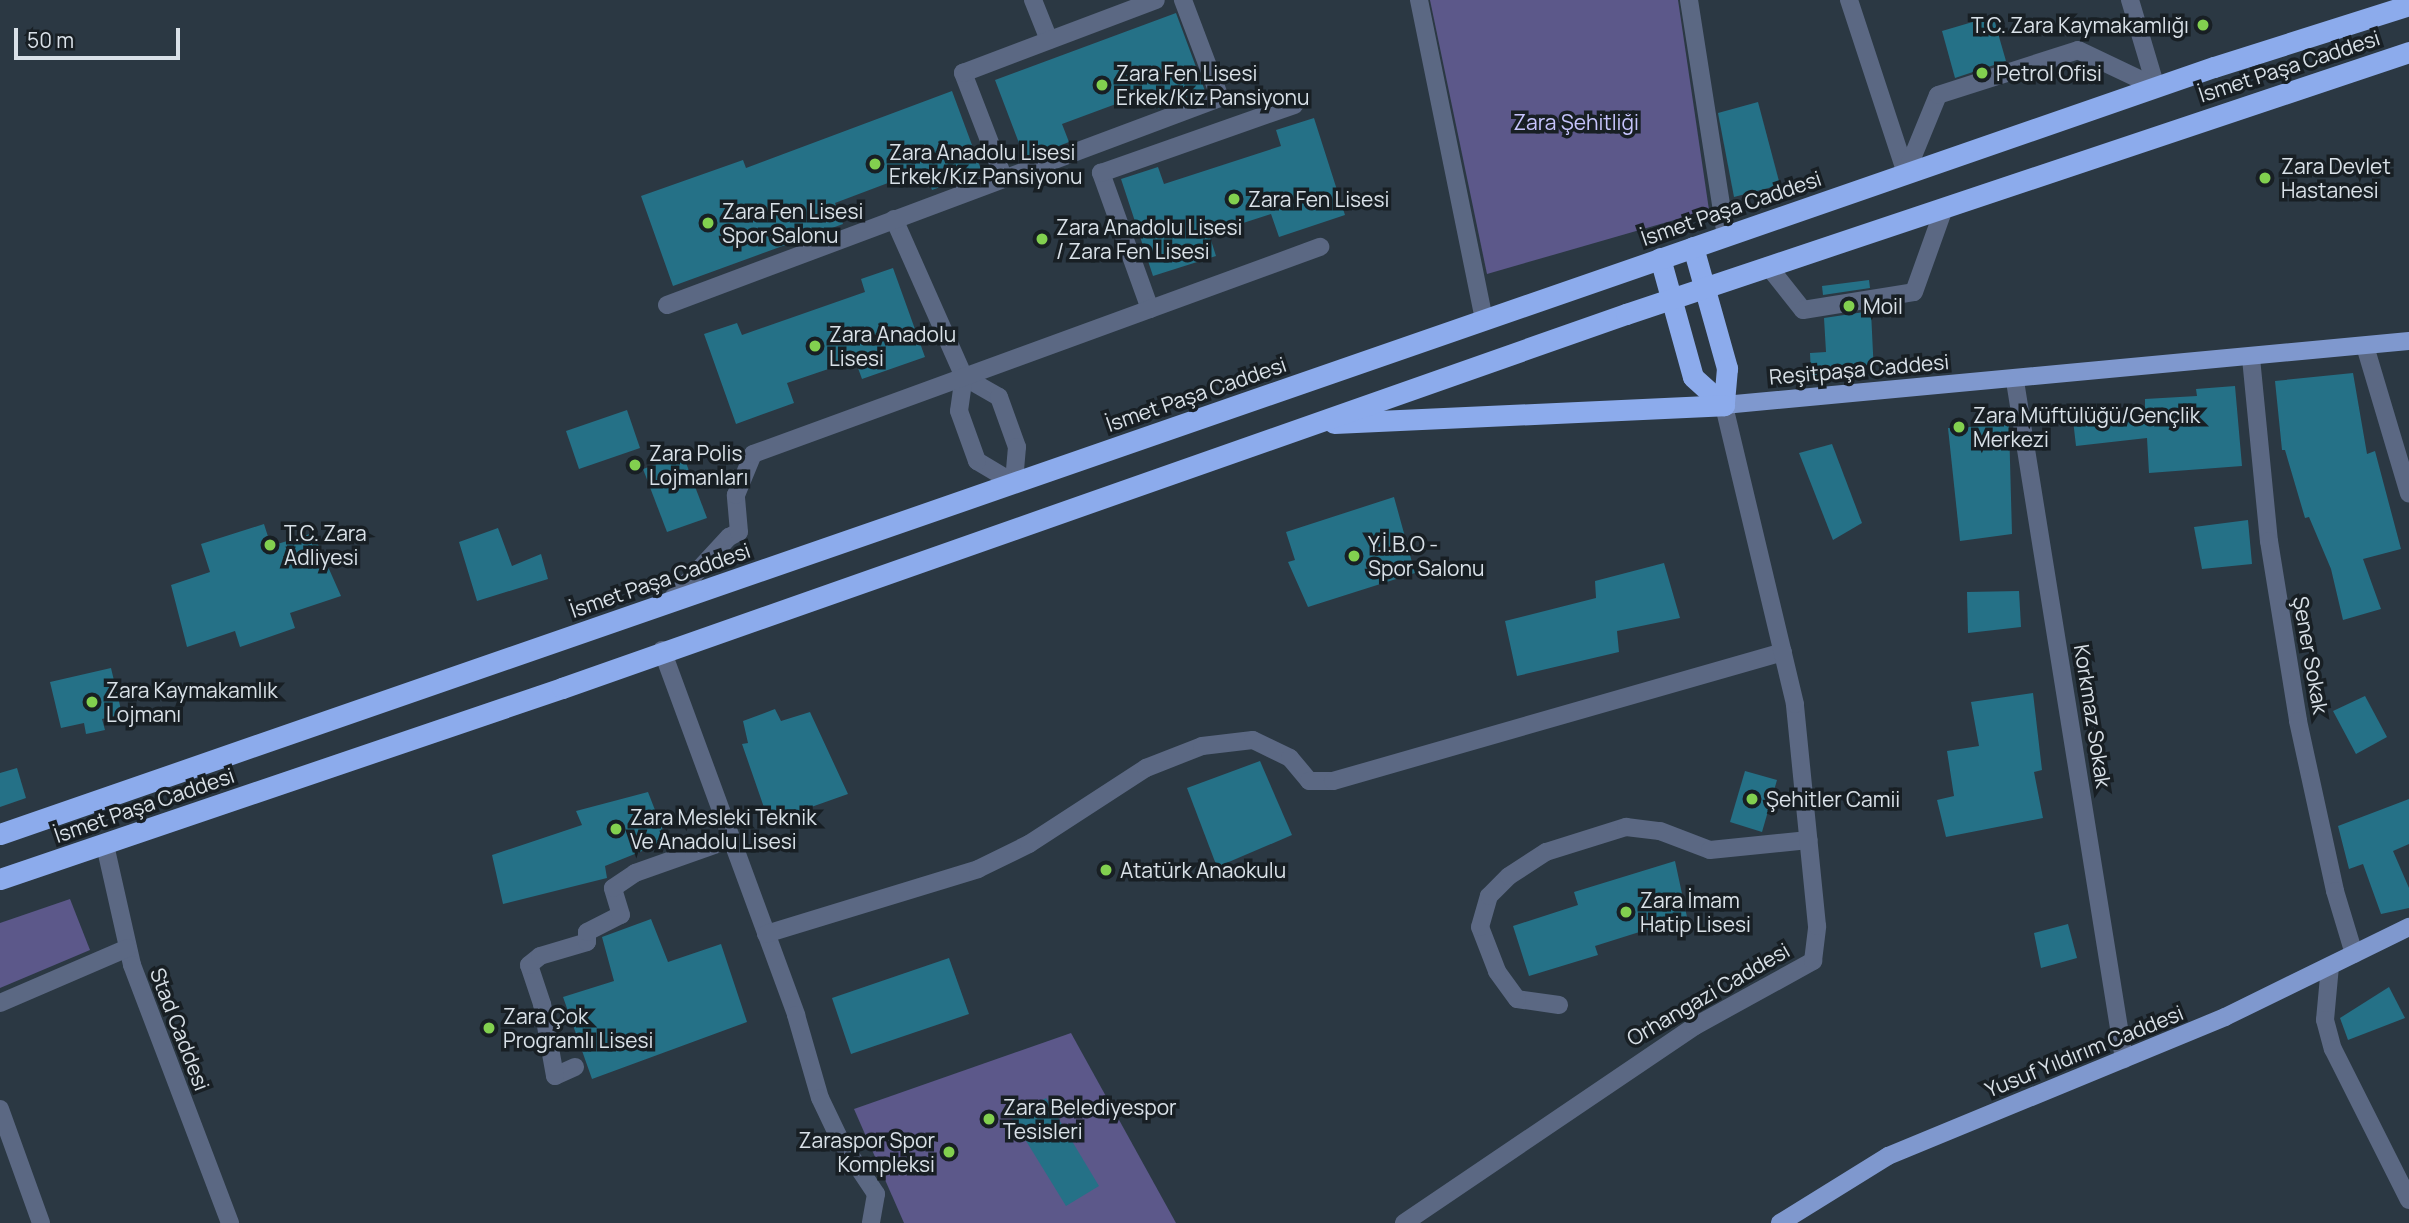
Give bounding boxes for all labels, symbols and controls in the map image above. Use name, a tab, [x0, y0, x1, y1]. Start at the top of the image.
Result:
place label: T.C. Zara Kaymakamlığı	[1971, 12, 2189, 38]
scale bar	[18, 14, 184, 58]
marker: T.C. Zara Kaymakamlığı	[2195, 17, 2211, 33]
street label: İsmet Paşa Caddesi	[2195, 25, 2383, 107]
text: 50 m	[27, 26, 74, 54]
place label: Zara Fen Lisesi Erkek/Kız Pansiyonu	[1116, 60, 1310, 110]
place label: Petrol Ofisi	[1996, 60, 2102, 86]
marker: Petrol Ofisi	[1974, 65, 1990, 81]
marker: Zara Fen Lisesi Erkek/Kız Pansiyonu	[1094, 77, 1110, 93]
park label: Zara Şehitliği	[1513, 109, 1639, 135]
place label: Zara Anadolu Lisesi Erkek/Kız Pansiyonu	[889, 139, 1083, 189]
place label: Zara Devlet Hastanesi	[2281, 153, 2391, 203]
marker: Zara Anadolu Lisesi Erkek/Kız Pansiyonu	[867, 156, 883, 172]
street label: İsmet Paşa Caddesi	[1638, 165, 1824, 251]
marker: Zara Devlet Hastanesi	[2255, 168, 2275, 188]
place label: Zara Fen Lisesi	[1248, 186, 1389, 212]
marker: Zara Fen Lisesi	[1226, 191, 1242, 207]
place label: Zara Fen Lisesi Spor Salonu	[722, 198, 863, 248]
place label: Zara Anadolu Lisesi / Zara Fen Lisesi	[1056, 214, 1242, 264]
marker: Zara Fen Lisesi Spor Salonu	[700, 215, 716, 231]
marker: Zara Anadolu Lisesi / Zara Fen Lisesi	[1034, 231, 1050, 247]
place label: Moil	[1863, 293, 1903, 319]
marker: Moil	[1841, 298, 1857, 314]
place label: Zara Anadolu Lisesi	[829, 321, 956, 371]
marker: Zara Anadolu Lisesi	[807, 338, 823, 354]
street label: Reşitpaşa Caddesi	[1768, 349, 1950, 389]
street label: İsmet Paşa Caddesi	[1103, 351, 1289, 437]
place label: Zara Müftülüğü/Gençlik Merkezi	[1973, 402, 2200, 452]
marker: Zara Müftülüğü/Gençlik Merkezi	[1951, 419, 1967, 435]
place label: Zara Polis Lojmanları	[649, 440, 748, 490]
marker: Zara Polis Lojmanları	[627, 457, 643, 473]
place label: T.C. Zara Adliyesi	[284, 520, 367, 570]
place label: Y.İ.B.O - Spor Salonu	[1368, 531, 1484, 581]
marker: T.C. Zara Adliyesi	[262, 537, 278, 553]
street label: İsmet Paşa Caddesi	[567, 537, 753, 623]
marker: Y.İ.B.O - Spor Salonu	[1346, 548, 1362, 564]
street label: Şener Sokak	[2288, 594, 2334, 716]
street label: Korkmaz Sokak	[2069, 643, 2117, 789]
place label: Zara Kaymakamlık Lojmanı	[106, 677, 278, 727]
marker: Zara Kaymakamlık Lojmanı	[84, 694, 100, 710]
street label: İsmet Paşa Caddesi	[51, 762, 237, 848]
place label: Şehitler Camii	[1766, 786, 1900, 812]
marker: Şehitler Camii	[1744, 791, 1760, 807]
place label: Zara Mesleki Teknik Ve Anadolu Lisesi	[630, 804, 817, 854]
marker: Zara Mesleki Teknik Ve Anadolu Lisesi	[608, 821, 624, 837]
place label: Atatürk Anaokulu	[1120, 857, 1286, 883]
marker: Atatürk Anaokulu	[1098, 862, 1114, 878]
place label: Zara İmam Hatip Lisesi	[1640, 887, 1751, 937]
marker: Zara İmam Hatip Lisesi	[1618, 904, 1634, 920]
street label: Orhangazi Caddesi	[1622, 937, 1794, 1051]
street label: Stad Caddesi	[145, 964, 215, 1094]
street label: Yusuf Yıldırım Caddesi	[1981, 1000, 2187, 1102]
place label: Zara Çok Programlı Lisesi	[503, 1003, 653, 1053]
marker: Zara Çok Programlı Lisesi	[481, 1020, 497, 1036]
place label: Zara Belediyespor Tesisleri	[1003, 1094, 1177, 1144]
marker: Zara Belediyespor Tesisleri	[981, 1111, 997, 1127]
place label: Zaraspor Spor Kompleksi	[799, 1127, 935, 1177]
marker: Zaraspor Spor Kompleksi	[941, 1144, 957, 1160]

